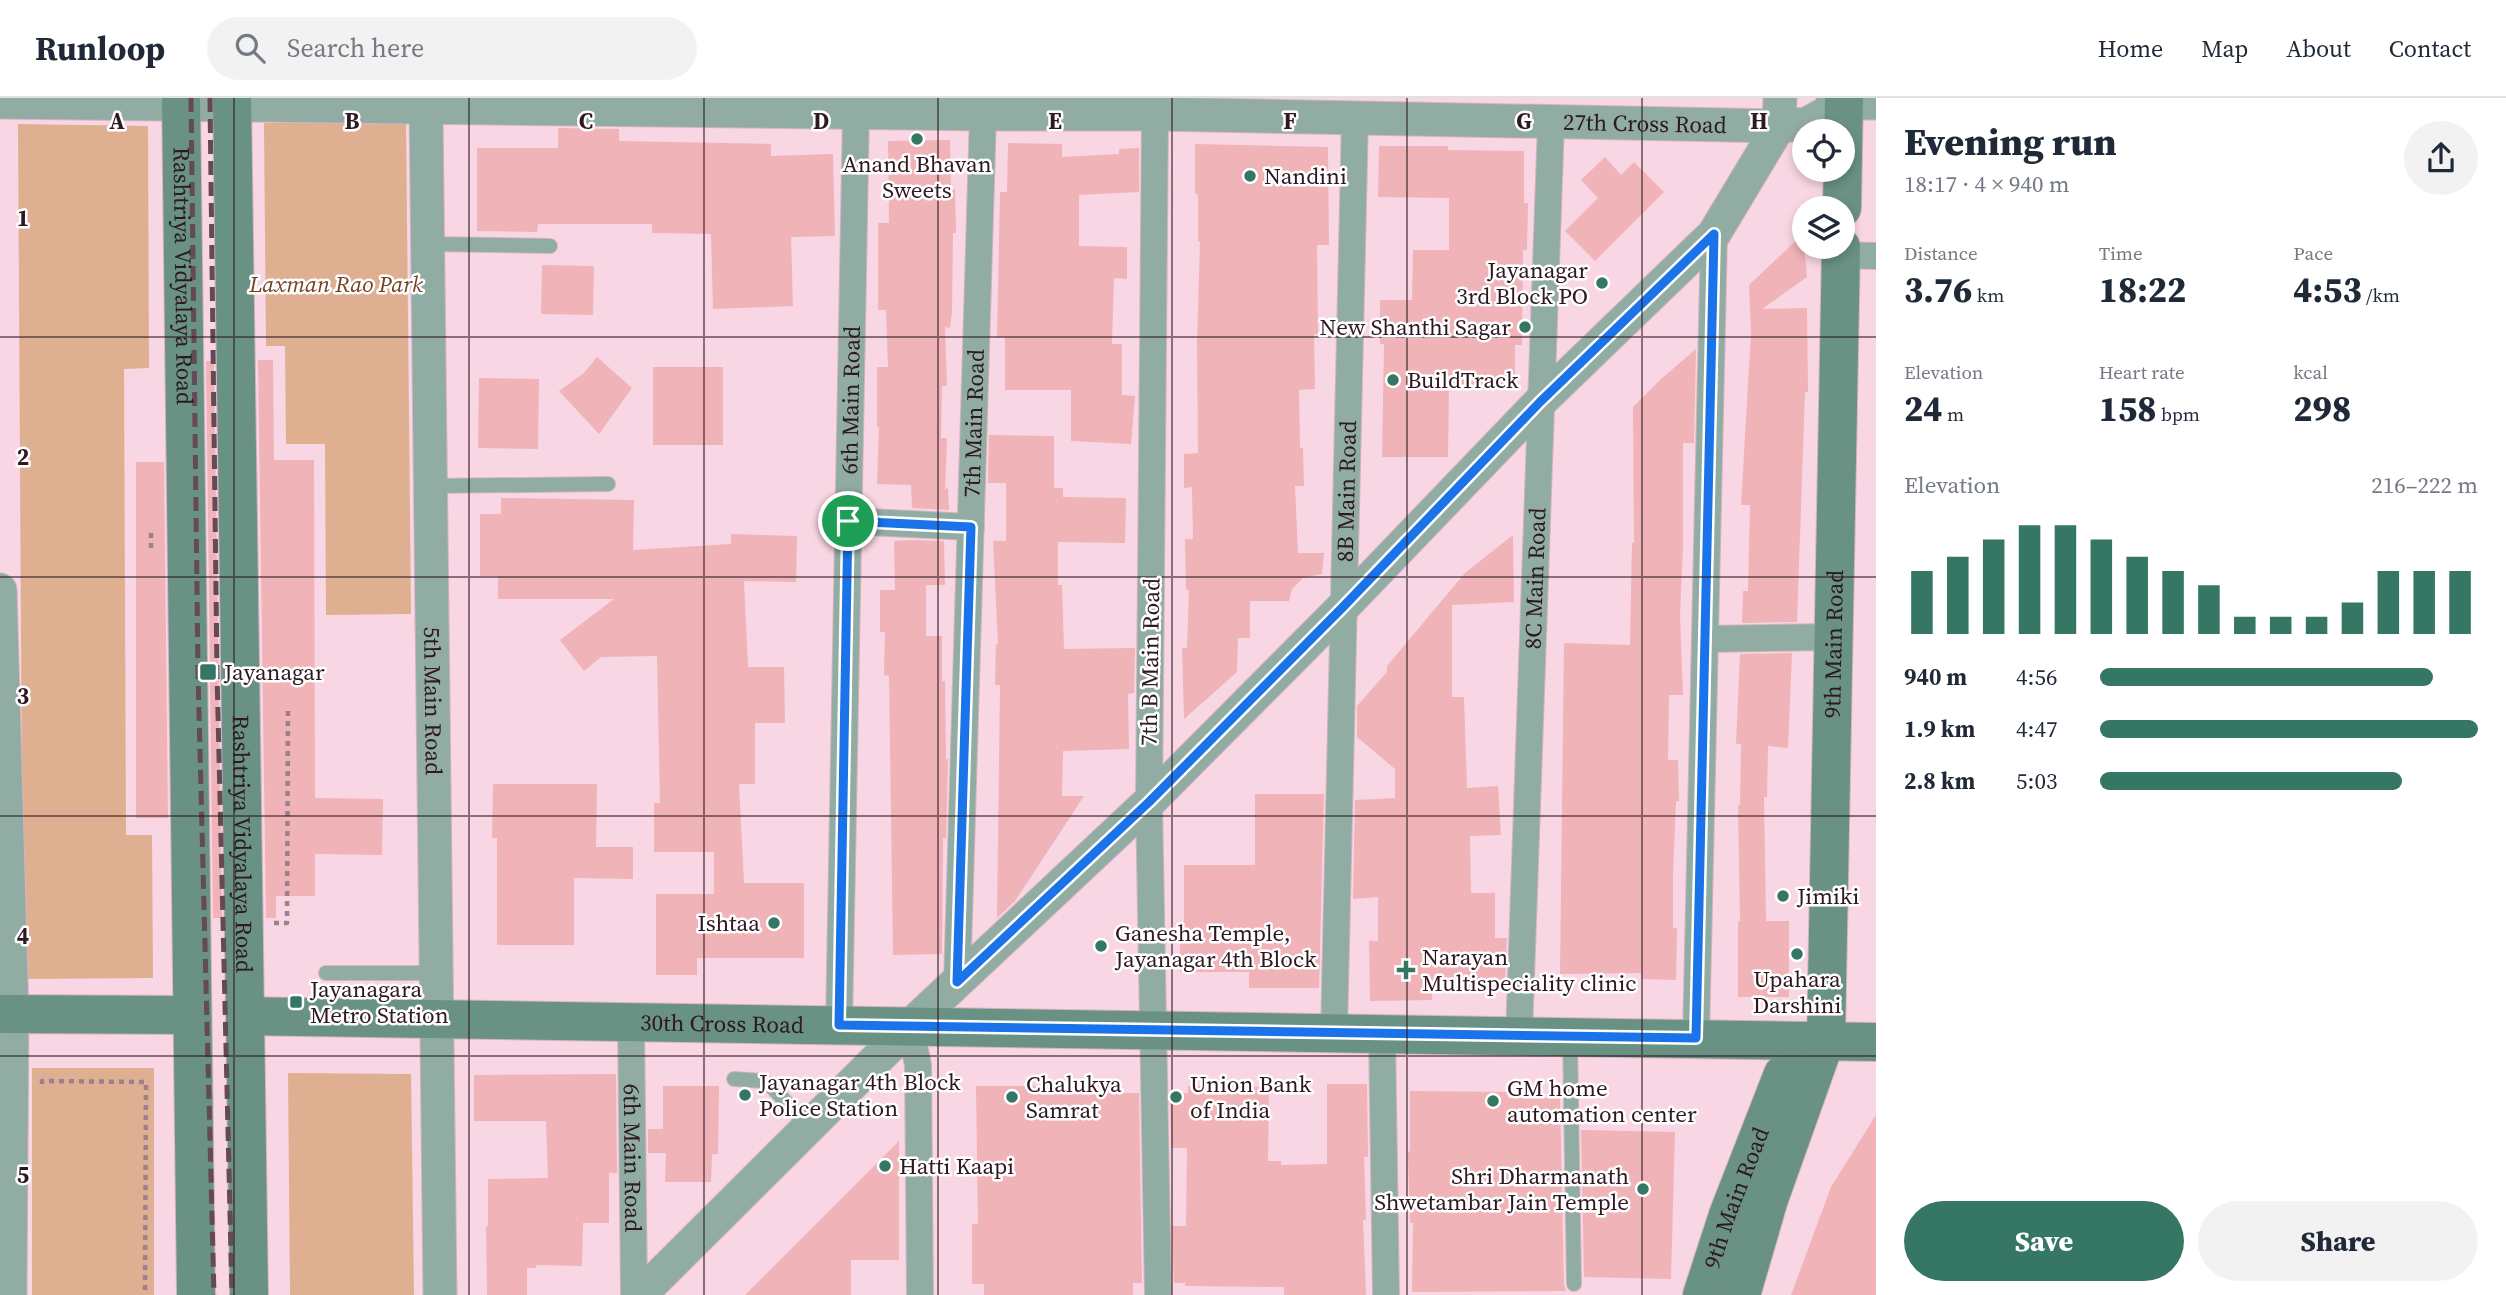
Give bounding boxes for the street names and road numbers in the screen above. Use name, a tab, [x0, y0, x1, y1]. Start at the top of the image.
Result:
street label: 27th Cross Road	[1563, 106, 1727, 141]
street label: Rashtriya Vidyalaya Road	[166, 147, 201, 405]
street label: 6th Main Road	[833, 326, 868, 475]
street label: 7th Main Road	[956, 349, 992, 498]
street label: 8B Main Road	[1329, 420, 1364, 562]
street label: 8C Main Road	[1517, 507, 1553, 650]
street label: 9th Main Road	[1816, 569, 1851, 718]
street label: 7th B Main Road	[1133, 578, 1167, 746]
street label: 5th Main Road	[416, 627, 450, 775]
street label: Rashtriya Vidyalaya Road	[225, 715, 260, 973]
street label: 30th Cross Road	[640, 1006, 804, 1041]
street label: 6th Main Road	[616, 1084, 649, 1232]
street label: 9th Main Road	[1696, 1122, 1777, 1273]

